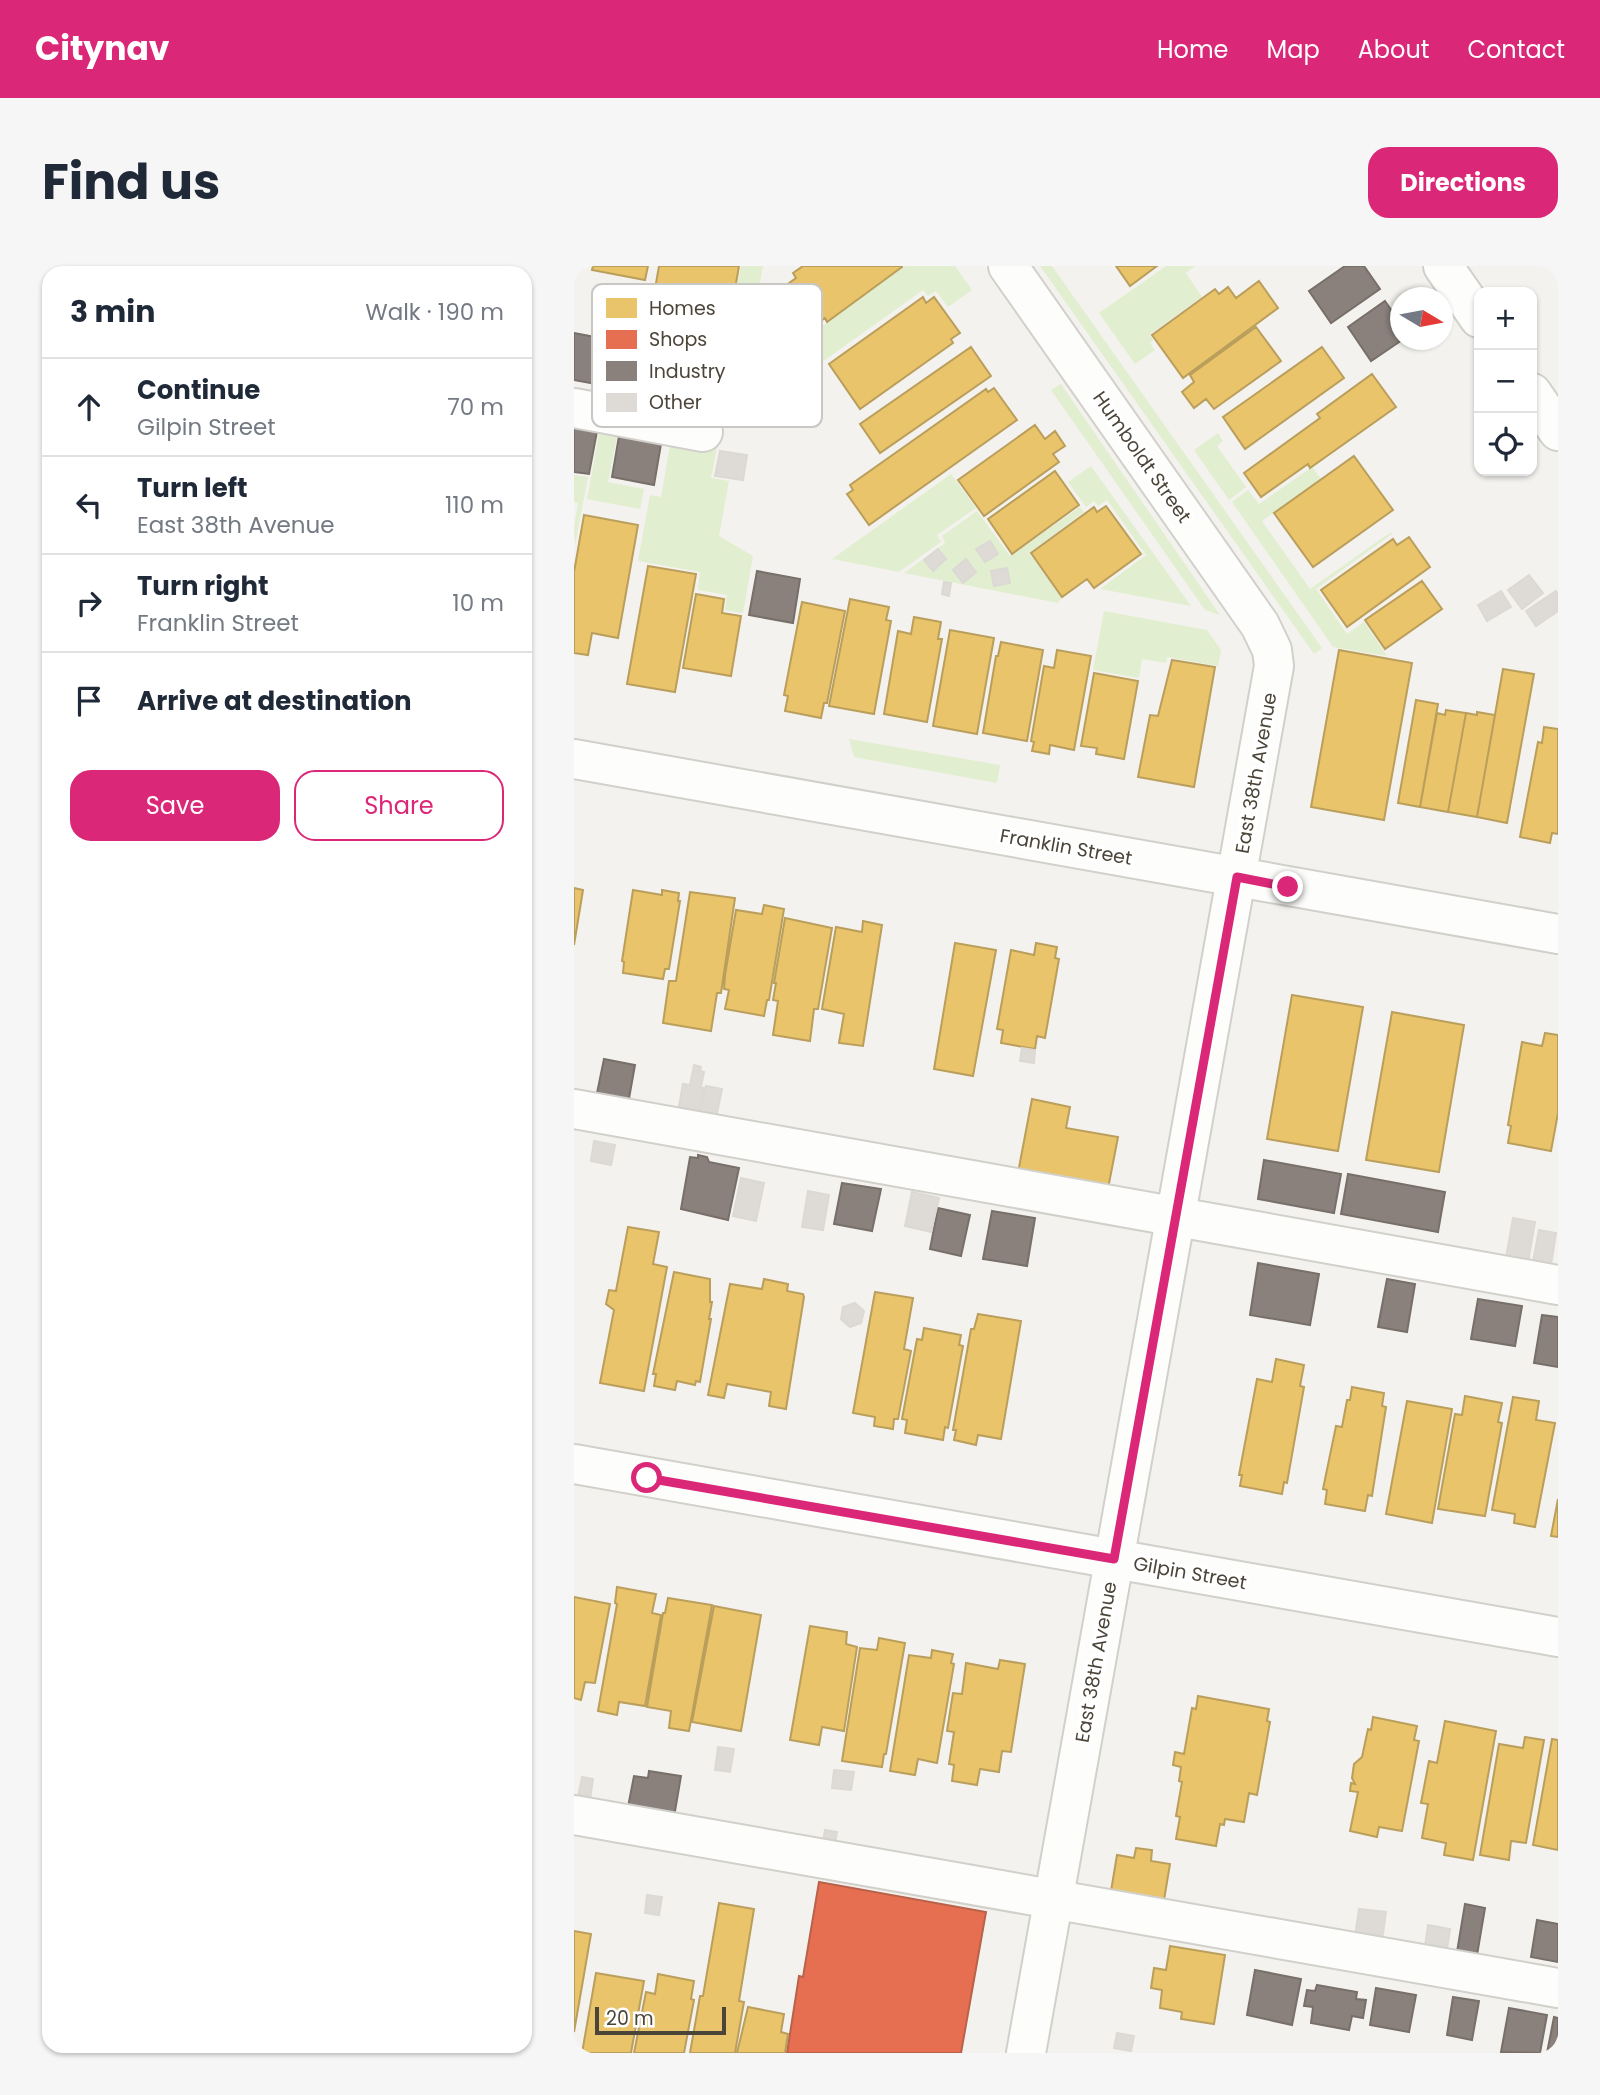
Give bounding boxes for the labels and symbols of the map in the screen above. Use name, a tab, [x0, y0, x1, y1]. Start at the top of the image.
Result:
legend	[592, 284, 822, 427]
north arrow	[1390, 287, 1453, 350]
text: Homes	[649, 295, 716, 322]
text: Shops	[649, 326, 707, 353]
text: Industry	[649, 358, 726, 385]
street label: Humboldt Street	[1086, 386, 1198, 528]
text: Other	[649, 389, 702, 416]
street label: East 38th Avenue	[1229, 690, 1283, 856]
street label: Franklin Street	[998, 822, 1134, 872]
route end	[1272, 871, 1303, 902]
route start	[631, 1462, 662, 1493]
street label: Gilpin Street	[1131, 1550, 1249, 1596]
street label: East 38th Avenue	[1069, 1579, 1123, 1745]
scale bar	[595, 2004, 726, 2036]

